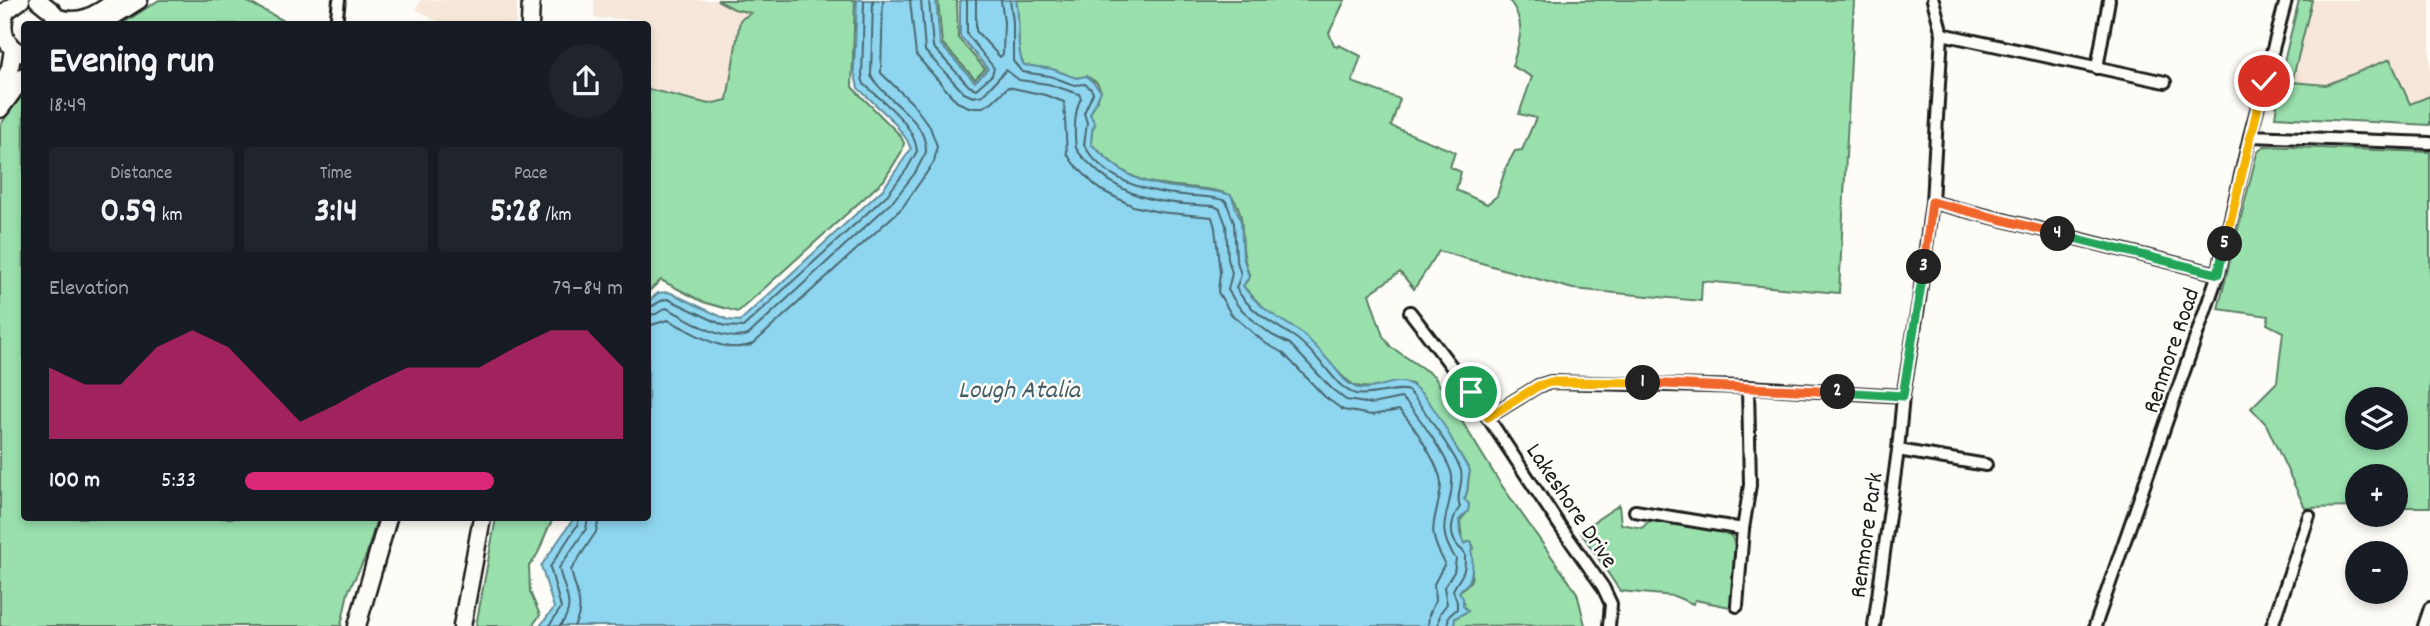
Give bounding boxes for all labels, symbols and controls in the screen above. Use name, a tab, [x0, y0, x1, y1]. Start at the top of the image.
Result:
text: Evening run	[49, 36, 214, 91]
button: share	[549, 44, 623, 118]
pin	[2234, 51, 2294, 111]
icon: check	[2245, 62, 2283, 100]
text: 18:49	[49, 90, 87, 123]
text: Distance	[110, 161, 172, 188]
text: Time	[320, 161, 352, 188]
text: Pace	[514, 161, 547, 188]
text: 0.59	[100, 188, 157, 238]
text: 3:14	[314, 188, 358, 238]
text: 5:28	[490, 188, 541, 238]
text: km	[157, 203, 182, 230]
text: /km	[541, 203, 572, 230]
pin: 4	[2040, 216, 2076, 252]
text: 4	[2054, 220, 2061, 247]
pin: 5	[2208, 226, 2242, 262]
text: 5	[2220, 230, 2229, 257]
pin: 3	[1906, 250, 1941, 284]
text: 3	[1919, 253, 1928, 280]
text: Elevation	[49, 273, 129, 306]
text: 79–84 m	[552, 273, 623, 306]
street label: Renmore Road	[2136, 284, 2210, 418]
pin	[1441, 362, 1501, 422]
pin: 1	[1626, 366, 1660, 400]
text: 1	[1640, 369, 1645, 396]
water label: Lough Atalia	[958, 373, 1082, 410]
icon: arrive	[1452, 373, 1490, 411]
pin: 2	[1820, 374, 1856, 410]
text: 2	[1833, 378, 1842, 405]
map controls	[2345, 387, 2408, 604]
button: layers	[2345, 387, 2408, 450]
street label: Lakeshore Drive	[1516, 437, 1625, 576]
button: +	[2345, 464, 2408, 527]
text: 100 m	[49, 465, 100, 498]
text: 5:33	[161, 465, 196, 498]
street label: Renmore Park	[1842, 470, 1894, 600]
button: −	[2345, 541, 2408, 604]

